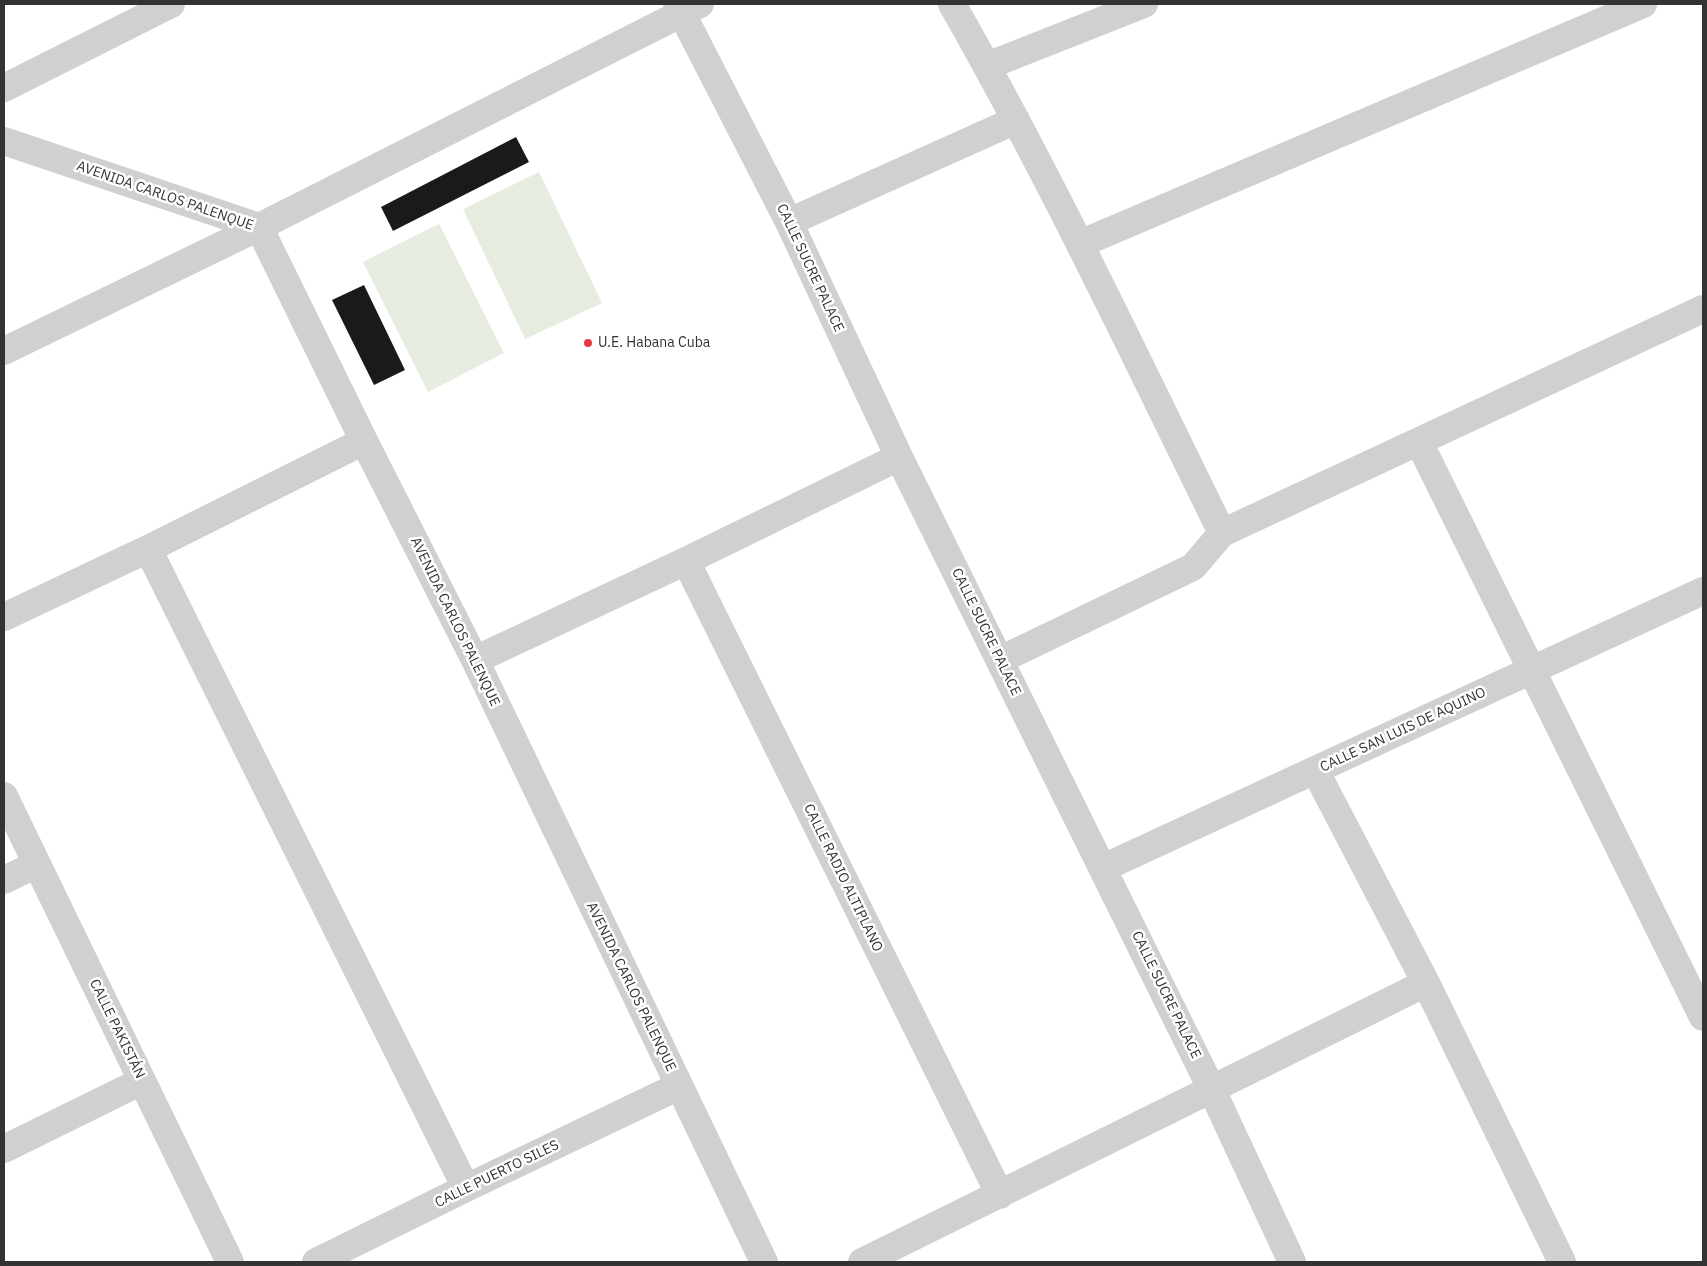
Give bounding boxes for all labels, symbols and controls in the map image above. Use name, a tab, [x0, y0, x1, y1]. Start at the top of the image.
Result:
street label: AVENIDA CARLOS PALENQUE	[74, 158, 256, 234]
street label: CALLE SUCRE PALACE	[773, 201, 847, 335]
place label: U.E. Habana Cuba	[598, 335, 710, 351]
marker: U.E. Habana Cuba	[582, 337, 594, 349]
street label: AVENIDA CARLOS PALENQUE	[407, 535, 503, 709]
street label: CALLE SUCRE PALACE	[948, 566, 1024, 698]
street label: CALLE SAN LUIS DE AQUINO	[1317, 684, 1489, 776]
street label: CALLE RADIO ALTIPLANO	[800, 801, 886, 955]
street label: AVENIDA CARLOS PALENQUE	[583, 900, 679, 1074]
street label: CALLE SUCRE PALACE	[1128, 929, 1204, 1061]
street label: CALLE PAKISTÁN	[86, 977, 148, 1081]
street label: CALLE PUERTO SILES	[432, 1137, 562, 1211]

